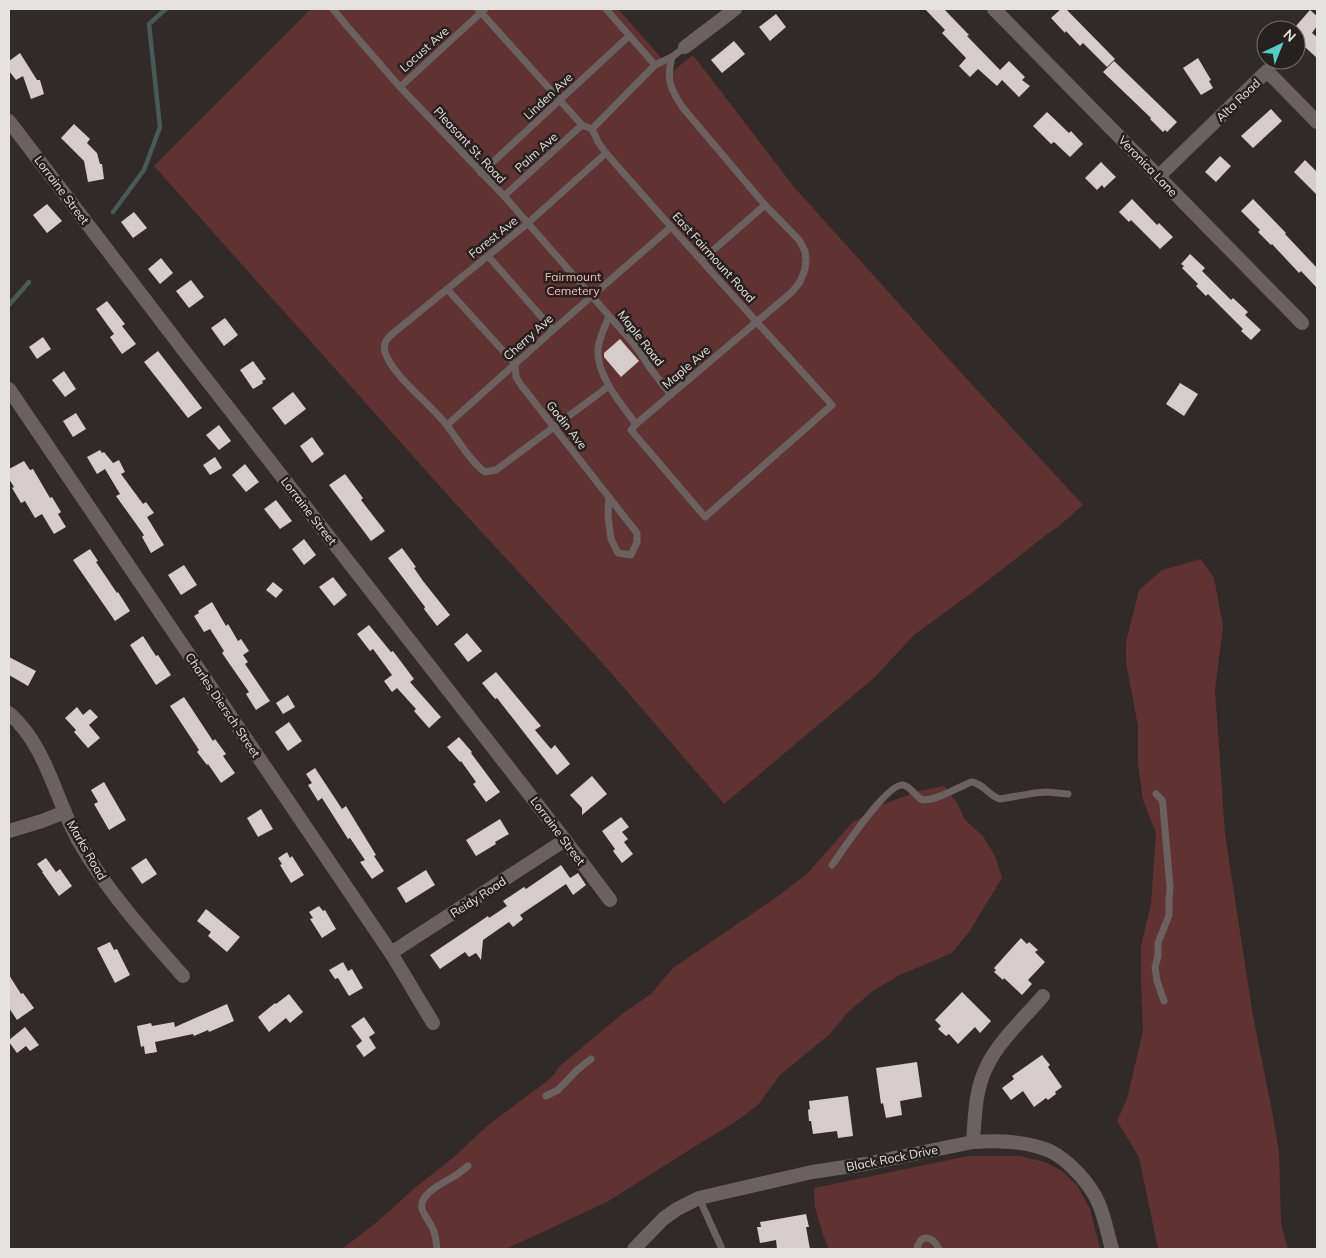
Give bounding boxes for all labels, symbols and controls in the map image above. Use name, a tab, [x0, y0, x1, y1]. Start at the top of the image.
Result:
north arrow	[1256, 20, 1306, 70]
street label: Locust Ave	[396, 23, 452, 75]
text: N	[1280, 25, 1300, 46]
street label: Linden Ave	[520, 69, 576, 123]
street label: Alta Road	[1213, 75, 1263, 125]
street label: Pleasant St. Road	[431, 104, 509, 186]
street label: Palm Ave	[511, 129, 561, 175]
street label: Veronica Lane	[1115, 132, 1181, 200]
street label: Lorraine Street	[31, 153, 93, 227]
street label: East Fairmount Road	[669, 209, 759, 305]
street label: Forest Ave	[465, 213, 521, 261]
park label: Fairmount Cemetery	[545, 269, 601, 298]
street label: Maple Road	[615, 307, 667, 369]
street label: Cherry Ave	[500, 311, 556, 363]
street label: Maple Ave	[659, 342, 713, 392]
street label: Godin Ave	[543, 398, 591, 452]
street label: Lorraine Street	[278, 474, 340, 548]
street label: Charles Diersch Street	[182, 650, 264, 760]
street label: Lorraine Street	[527, 794, 589, 868]
street label: Marks Road	[64, 817, 110, 883]
street label: Reidy Road	[447, 873, 509, 921]
street label: Black Rock Drive	[845, 1142, 939, 1174]

